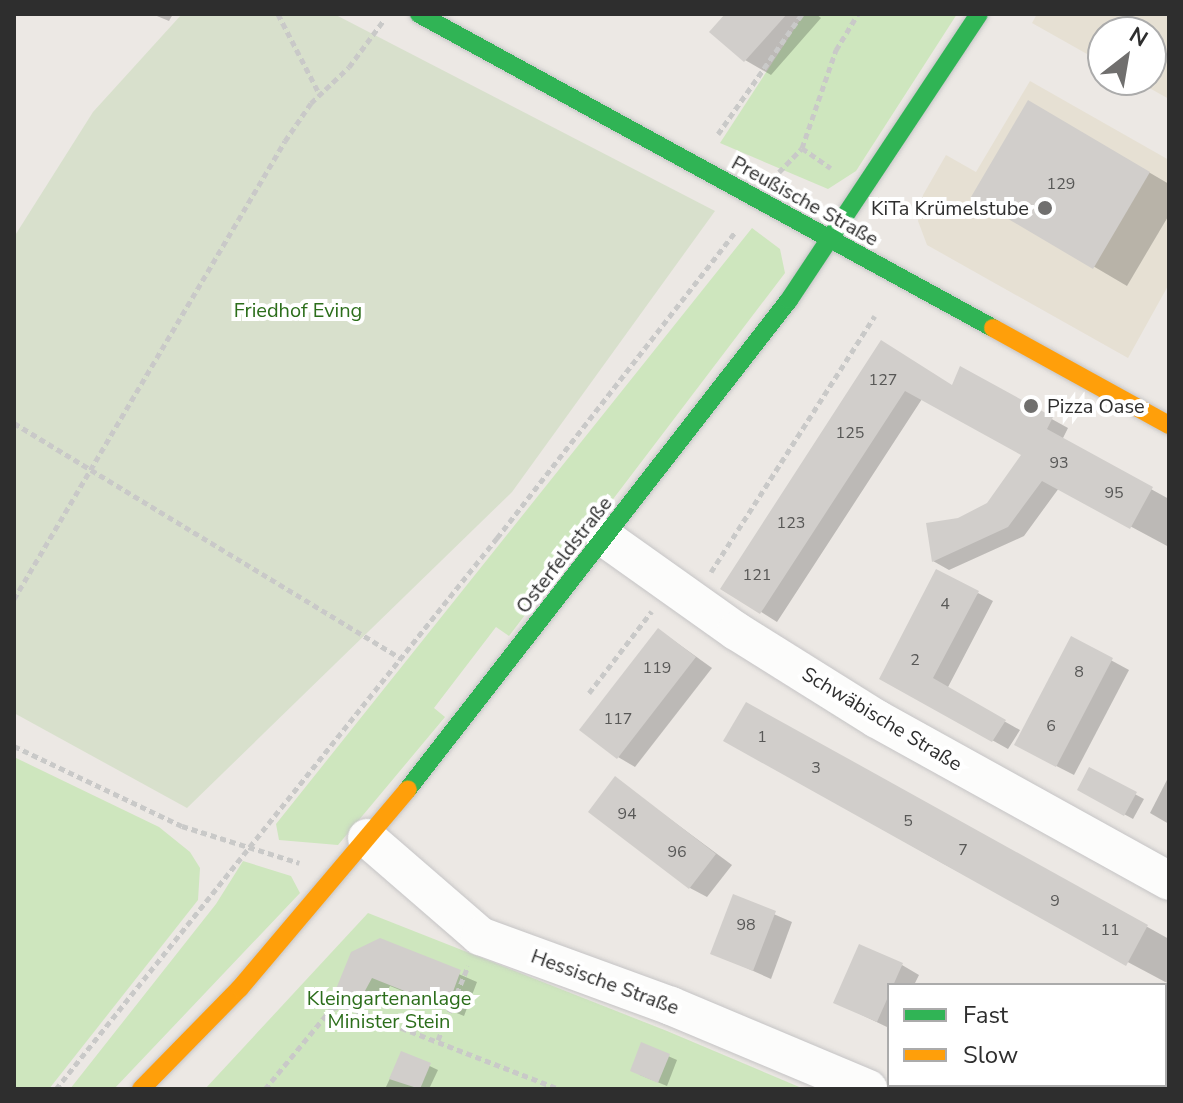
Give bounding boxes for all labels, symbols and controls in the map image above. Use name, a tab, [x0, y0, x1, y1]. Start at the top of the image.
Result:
north arrow	[1087, 16, 1167, 96]
text: N	[1124, 20, 1153, 54]
street label: Preußische Straße	[727, 151, 883, 251]
house number: 129	[1047, 174, 1075, 194]
place label: KiTa Krümelstube	[871, 196, 1029, 220]
marker: KiTa Krümelstube	[1036, 199, 1054, 217]
park label: Friedhof Eving	[234, 298, 362, 322]
house number: 127	[869, 370, 897, 390]
place label: Pizza Oase	[1047, 394, 1145, 418]
marker: Pizza Oase	[1022, 397, 1040, 415]
house number: 125	[836, 423, 864, 443]
house number: 93	[1049, 453, 1069, 473]
house number: 95	[1104, 483, 1124, 503]
street label: Osterfeldstraße	[511, 492, 617, 618]
house number: 123	[777, 513, 805, 533]
house number: 121	[743, 565, 771, 585]
house number: 4	[940, 594, 950, 614]
house number: 2	[910, 650, 920, 670]
house number: 119	[643, 658, 671, 678]
street label: Schwäbische Straße	[798, 662, 966, 776]
house number: 8	[1074, 662, 1084, 682]
house number: 117	[604, 709, 632, 729]
house number: 6	[1046, 716, 1056, 736]
house number: 1	[757, 727, 767, 747]
house number: 3	[811, 758, 821, 778]
house number: 94	[617, 804, 637, 824]
house number: 5	[903, 811, 913, 831]
house number: 7	[958, 840, 968, 860]
house number: 96	[667, 842, 687, 862]
house number: 9	[1050, 891, 1060, 911]
house number: 98	[736, 915, 756, 935]
house number: 11	[1100, 920, 1120, 940]
street label: Hessische Straße	[528, 944, 682, 1020]
legend	[887, 983, 1167, 1087]
park label: Kleingartenanlage Minister Stein	[307, 986, 471, 1033]
text: Fast	[963, 999, 1008, 1031]
text: Slow	[963, 1039, 1018, 1071]

